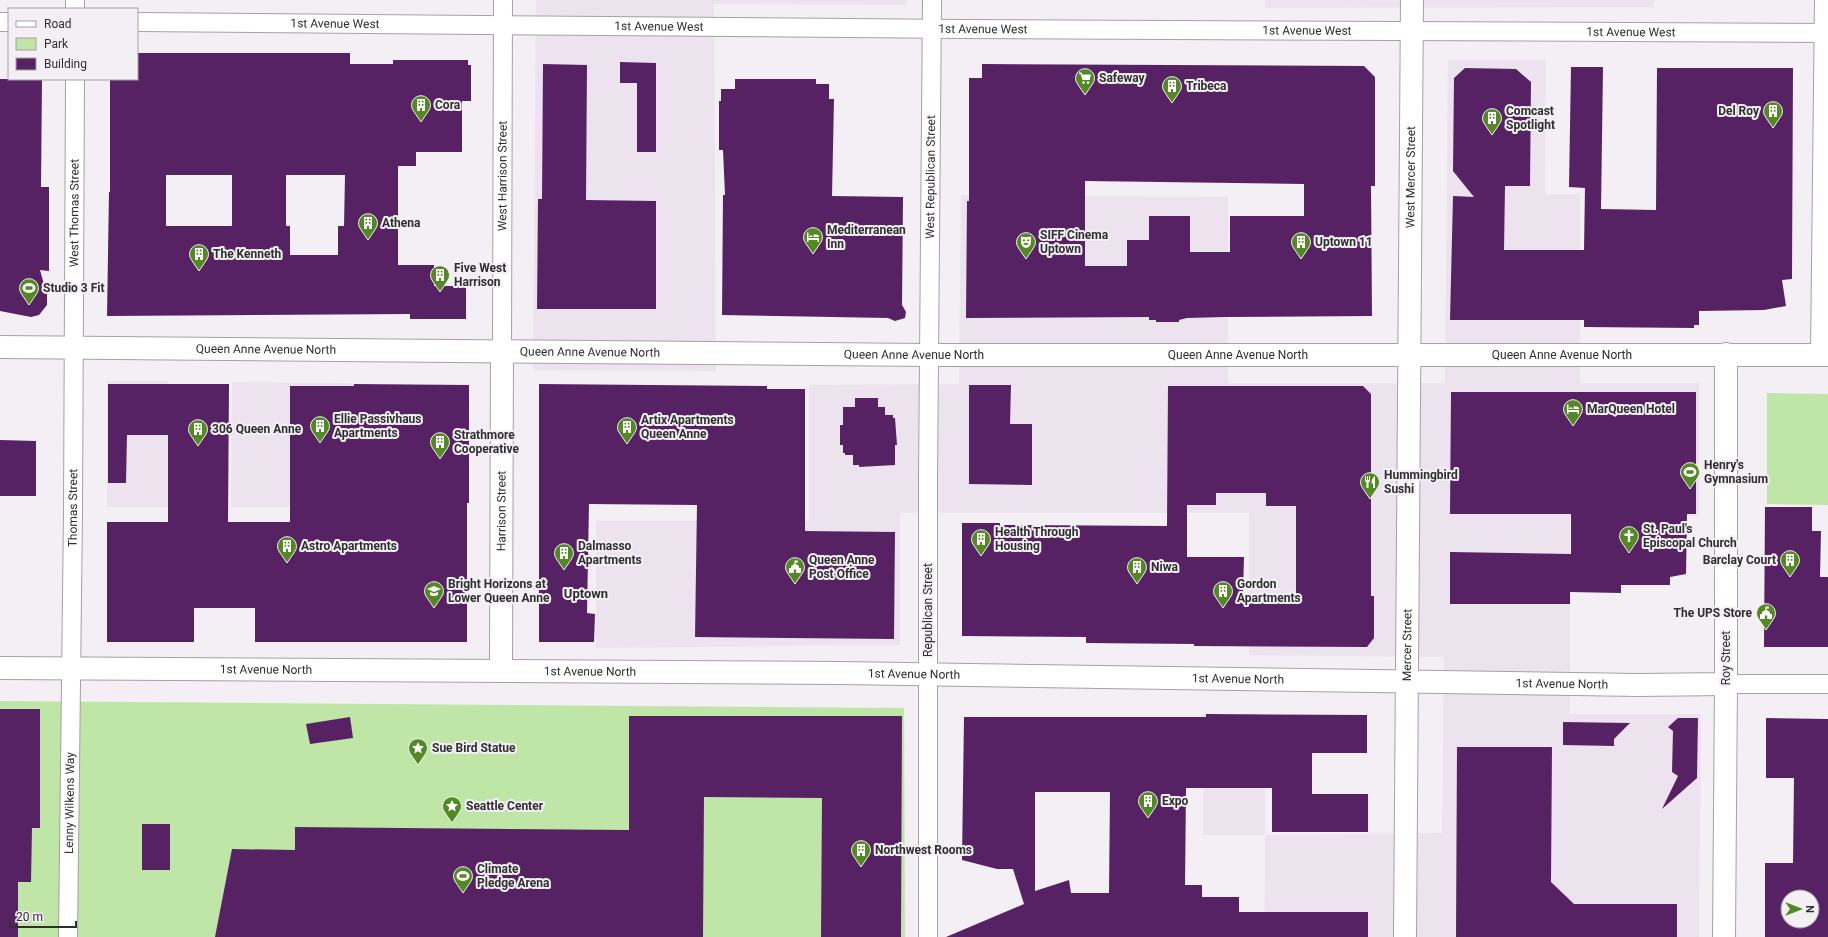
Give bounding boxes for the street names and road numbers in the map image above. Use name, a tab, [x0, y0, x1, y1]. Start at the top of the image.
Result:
street label: 1st Avenue West	[290, 16, 380, 31]
street label: 1st Avenue West	[614, 19, 704, 34]
street label: 1st Avenue West	[938, 22, 1028, 36]
street label: 1st Avenue West	[1262, 23, 1352, 38]
street label: 1st Avenue West	[1586, 25, 1676, 39]
street label: West Republican Street	[923, 115, 938, 239]
street label: West Harrison Street	[495, 121, 510, 231]
street label: West Mercer Street	[1403, 126, 1418, 228]
street label: West Thomas Street	[67, 159, 82, 267]
street label: Queen Anne Avenue North	[196, 342, 336, 357]
street label: Queen Anne Avenue North	[520, 344, 660, 360]
street label: Queen Anne Avenue North	[844, 347, 984, 362]
street label: Queen Anne Avenue North	[1168, 348, 1308, 362]
street label: Queen Anne Avenue North	[1492, 348, 1632, 362]
street label: Thomas Street	[66, 469, 80, 547]
street label: Harrison Street	[494, 471, 509, 551]
street label: Republican Street	[921, 563, 935, 657]
street label: Mercer Street	[1400, 609, 1414, 681]
street label: Roy Street	[1719, 631, 1733, 685]
street label: 1st Avenue North	[220, 662, 312, 677]
street label: 1st Avenue North	[544, 664, 636, 679]
street label: 1st Avenue North	[868, 666, 960, 682]
street label: 1st Avenue North	[1192, 671, 1284, 687]
street label: 1st Avenue North	[1516, 676, 1608, 692]
street label: Lenny Wilkens Way	[62, 752, 77, 854]

